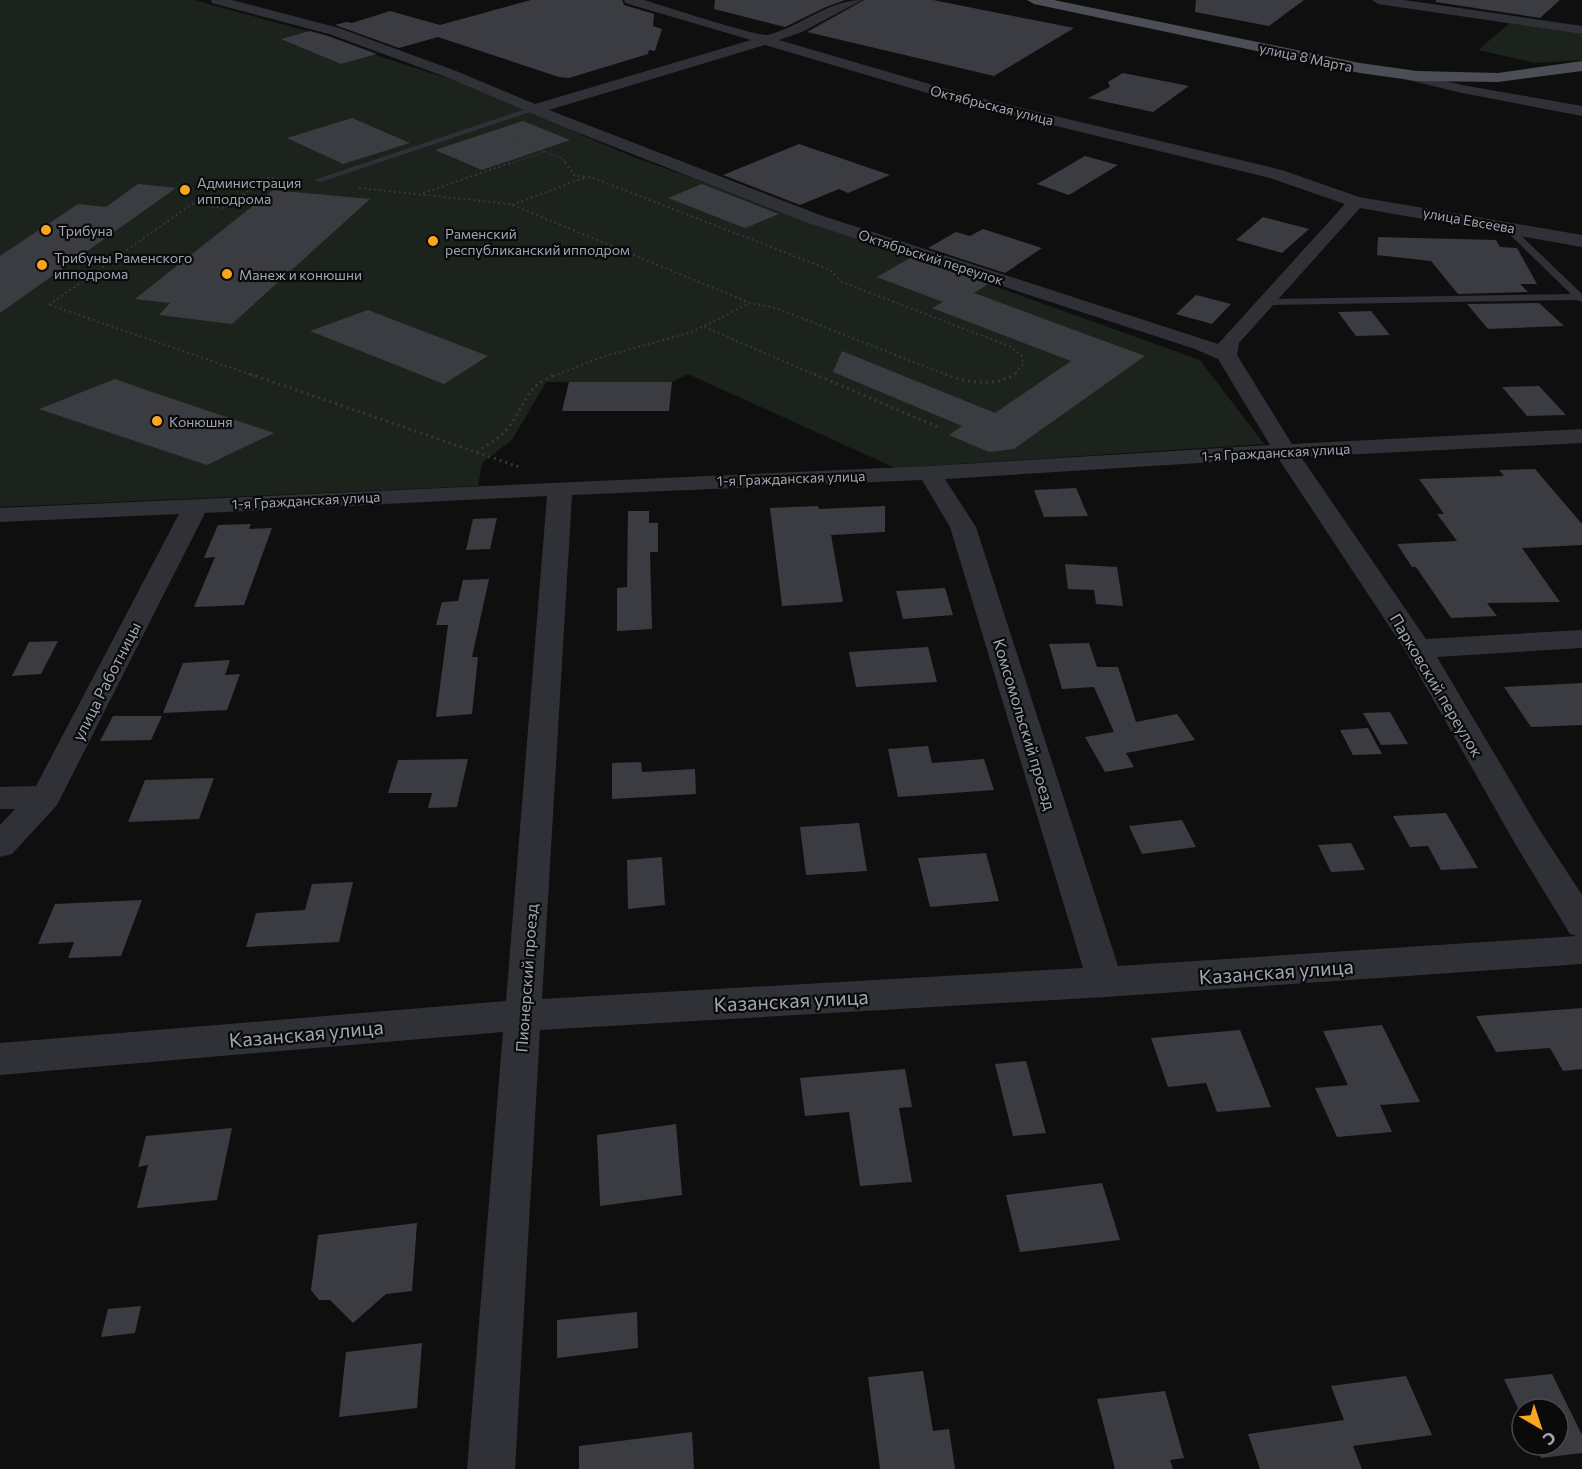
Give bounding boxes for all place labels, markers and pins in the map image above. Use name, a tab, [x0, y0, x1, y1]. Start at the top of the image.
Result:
place label: Администрация ипподрома	[197, 174, 301, 207]
marker: Администрация ипподрома	[178, 183, 192, 197]
place label: Трибуна	[58, 222, 113, 239]
marker: Трибуна	[39, 223, 53, 237]
place label: Раменский республиканский ипподром	[445, 225, 630, 258]
marker: Раменский республиканский ипподром	[426, 234, 440, 248]
place label: Трибуны Раменского ипподрома	[54, 249, 193, 282]
marker: Трибуны Раменского ипподрома	[35, 258, 49, 272]
place label: Манеж и конюшни	[239, 266, 362, 283]
marker: Манеж и конюшни	[220, 267, 234, 281]
place label: Конюшня	[169, 413, 233, 430]
marker: Конюшня	[150, 414, 164, 428]

